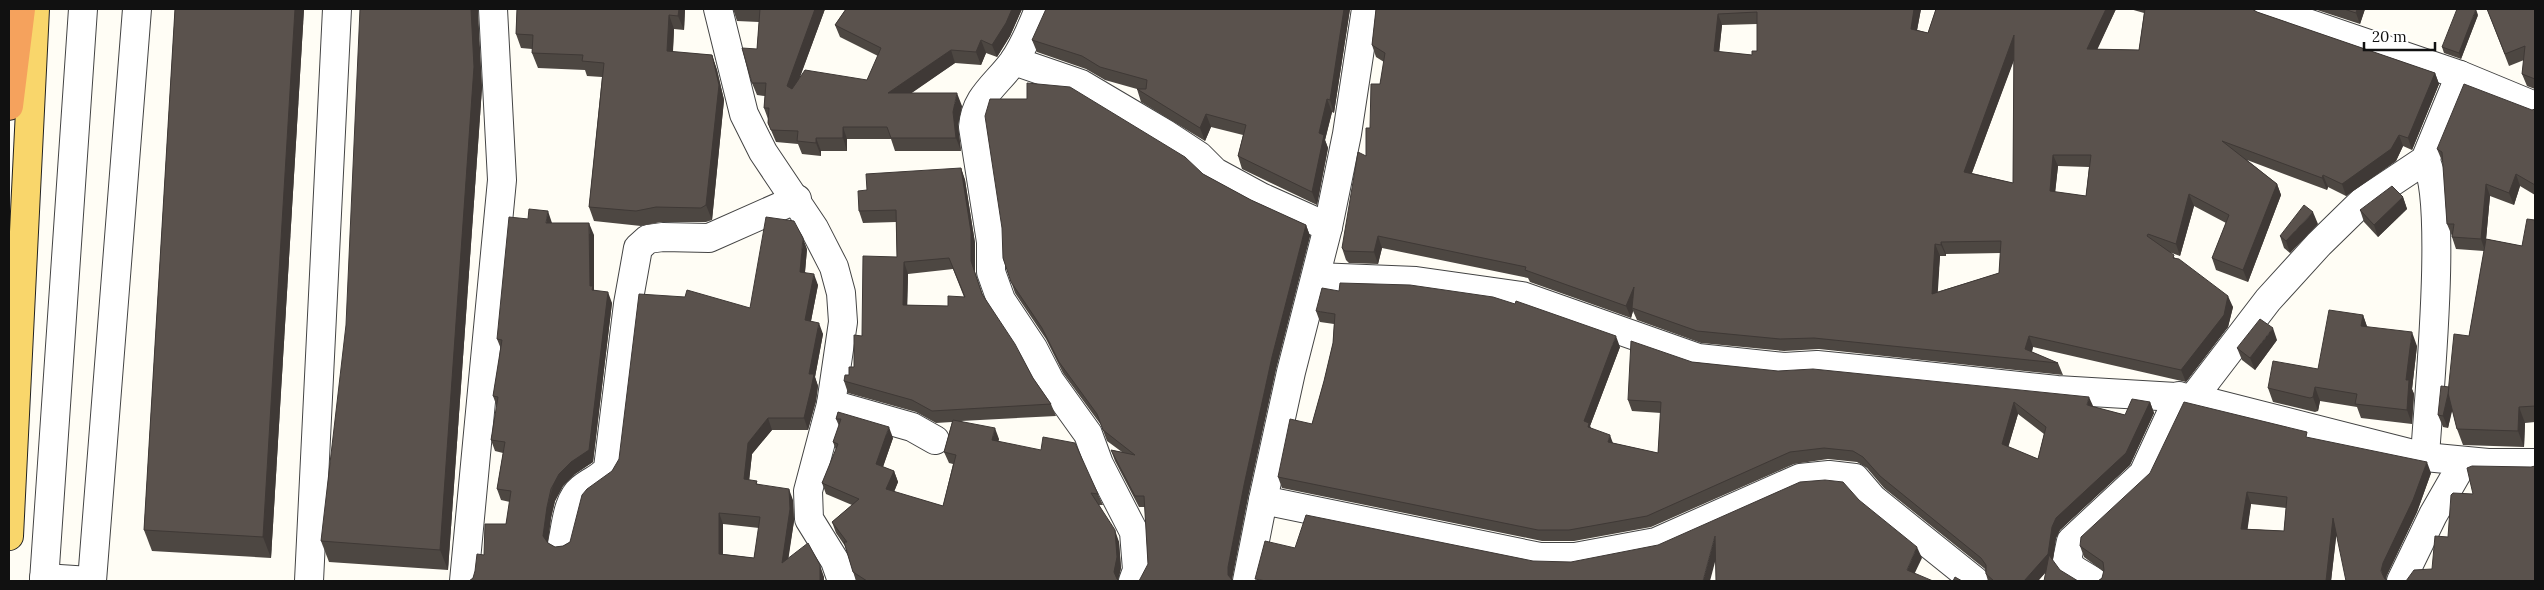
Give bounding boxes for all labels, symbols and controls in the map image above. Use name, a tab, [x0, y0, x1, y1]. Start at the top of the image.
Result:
scale bar	[2364, 20, 2435, 52]
text: 20 m	[2372, 27, 2407, 46]

